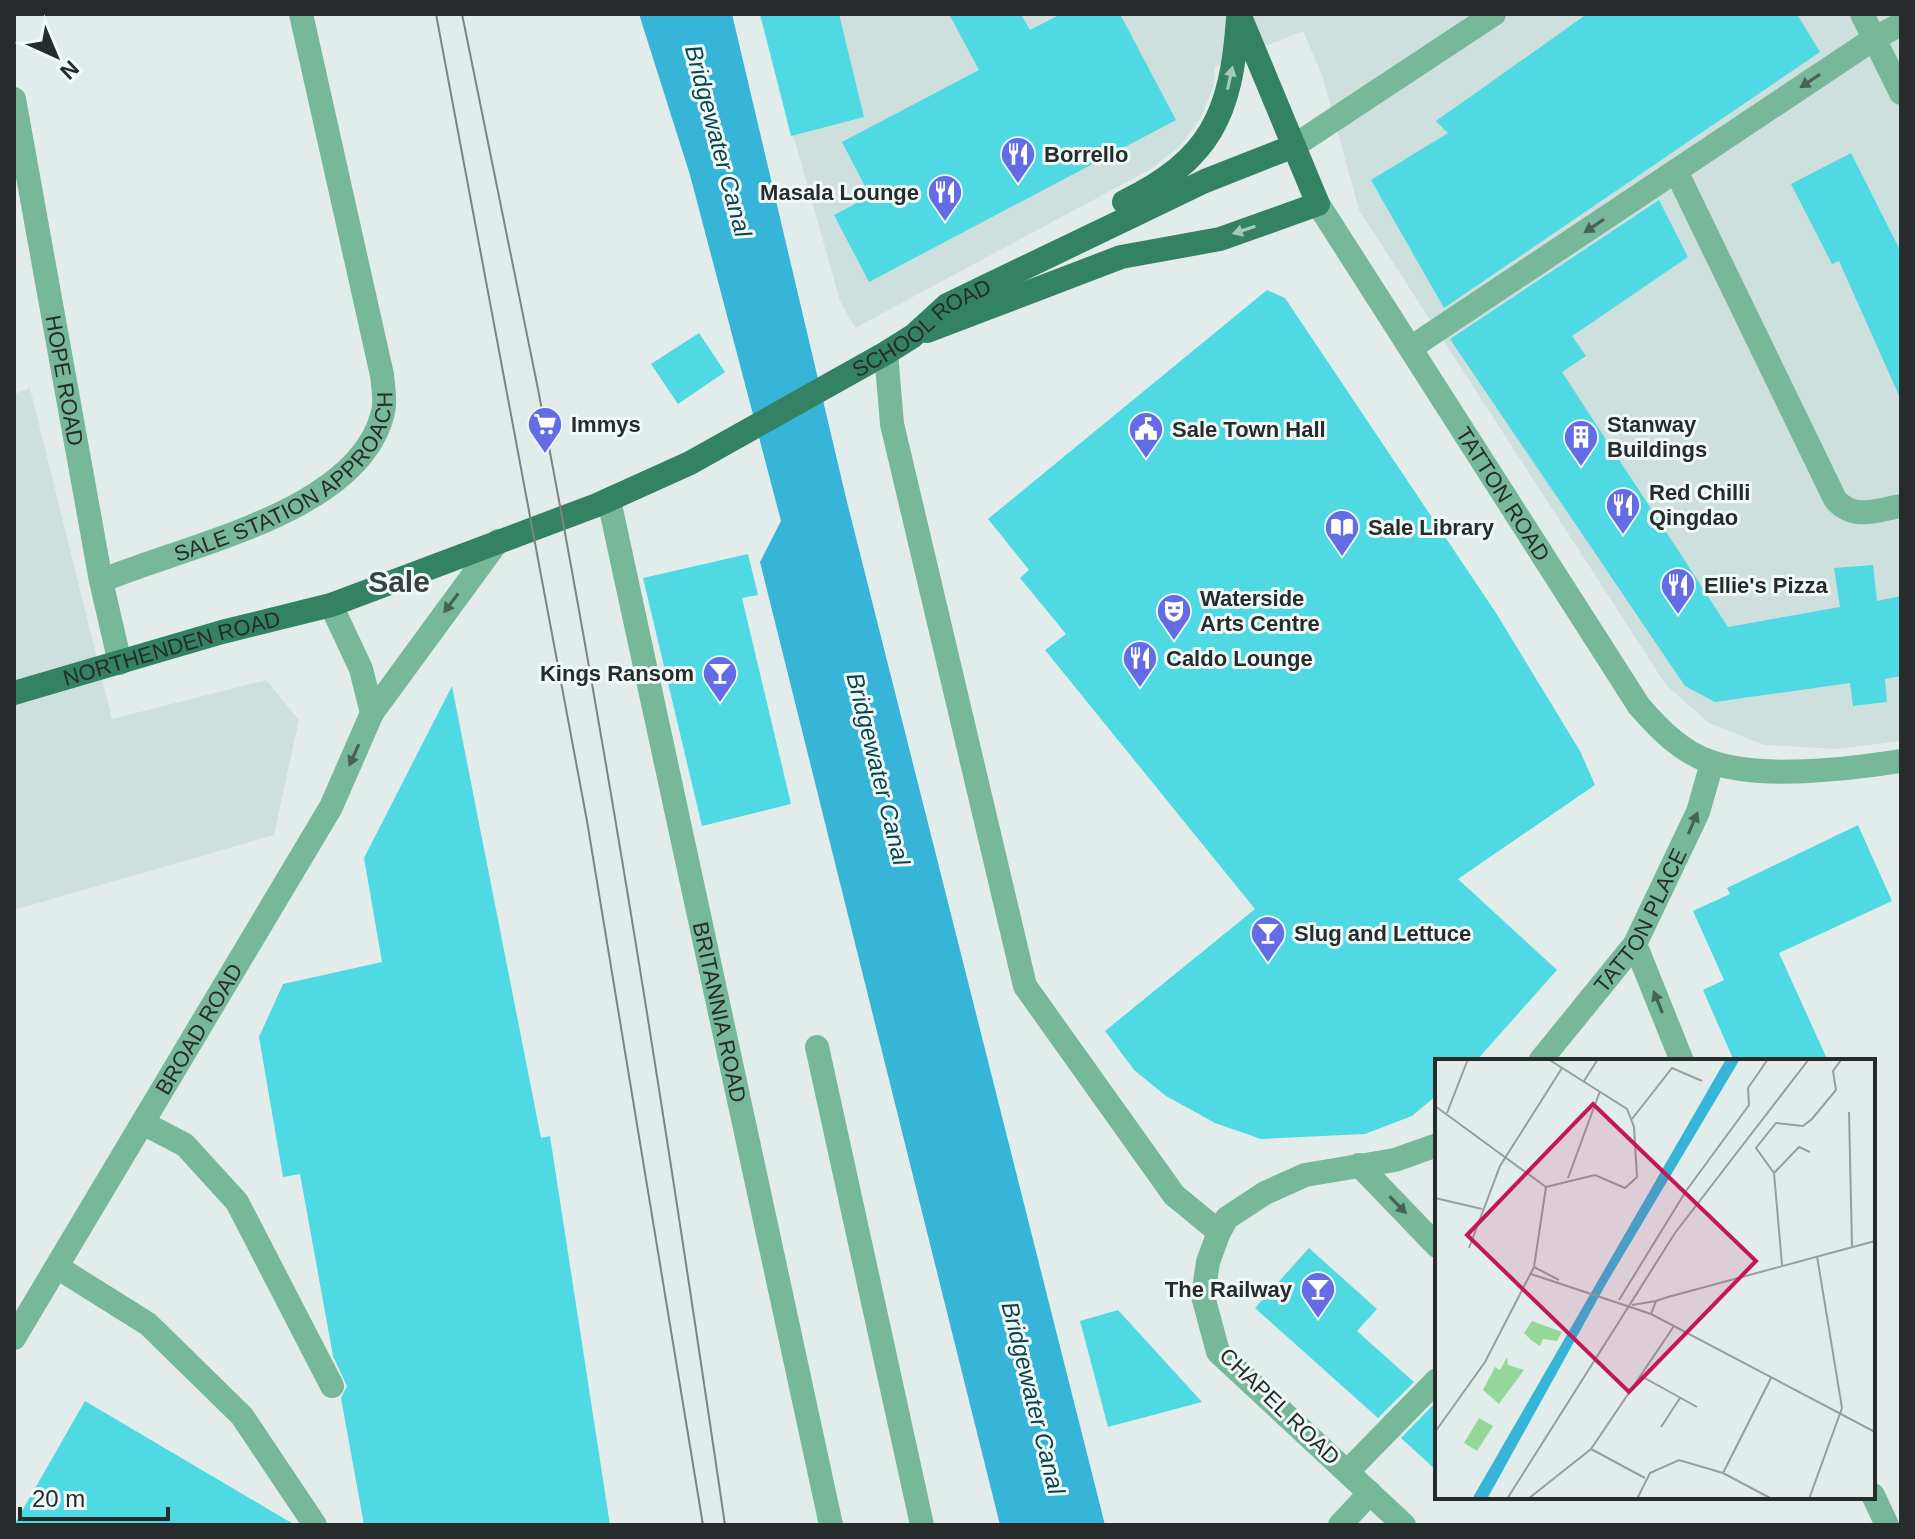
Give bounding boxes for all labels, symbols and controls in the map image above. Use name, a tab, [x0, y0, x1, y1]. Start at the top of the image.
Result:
north arrow	[16, 16, 96, 96]
water label: Bridgewater Canal	[680, 42, 757, 240]
text: N	[55, 56, 84, 85]
one-way arrow	[1224, 66, 1237, 91]
one-way arrow	[1799, 73, 1821, 88]
restaurant icon: Borrello	[999, 135, 1037, 185]
place label: Borrello	[1044, 142, 1128, 167]
restaurant icon: Masala Lounge	[926, 173, 964, 223]
place label: Masala Lounge	[760, 180, 919, 205]
one-way arrow	[1583, 218, 1605, 232]
one-way arrow	[1232, 225, 1256, 237]
street label: SCHOOL ROAD	[848, 274, 995, 382]
street label: HOPE ROAD	[40, 313, 88, 448]
street label: SALE STATION APPROACH	[171, 392, 397, 567]
supermarket icon: Immys	[526, 405, 564, 455]
public building icon: Sale Town Hall	[1127, 410, 1165, 460]
place label: Immys	[571, 412, 641, 437]
place label: Stanway Buildings	[1607, 412, 1707, 462]
place label: Sale Town Hall	[1172, 417, 1326, 442]
building icon: Stanway Buildings	[1562, 418, 1600, 468]
street label: TATTON ROAD	[1451, 422, 1555, 566]
place label: Red Chilli Qingdao	[1649, 480, 1750, 530]
restaurant icon: Red Chilli Qingdao	[1604, 486, 1642, 536]
library icon: Sale Library	[1323, 508, 1361, 558]
place label: Sale Library	[1368, 515, 1495, 540]
district label: Sale	[368, 565, 430, 598]
restaurant icon: Ellie's Pizza	[1659, 566, 1697, 616]
place label: Ellie's Pizza	[1704, 573, 1829, 598]
place label: Waterside Arts Centre	[1200, 586, 1320, 636]
theatre icon: Waterside Arts Centre	[1155, 592, 1193, 642]
one-way arrow	[443, 593, 459, 613]
street label: NORTHENDEN ROAD	[60, 606, 283, 691]
restaurant icon: Caldo Lounge	[1121, 639, 1159, 689]
place label: Caldo Lounge	[1166, 646, 1313, 671]
bar icon: Kings Ransom	[701, 654, 739, 704]
place label: Kings Ransom	[540, 661, 694, 686]
water label: Bridgewater Canal	[842, 670, 916, 869]
one-way arrow	[347, 743, 360, 767]
one-way arrow	[1686, 811, 1699, 835]
street label: TATTON PLACE	[1589, 844, 1692, 997]
bar icon: Slug and Lettuce	[1249, 914, 1287, 964]
street label: BRITANNIA ROAD	[688, 920, 751, 1105]
place label: Slug and Lettuce	[1294, 921, 1471, 946]
street label: BROAD ROAD	[150, 959, 248, 1099]
one-way arrow	[1651, 990, 1664, 1014]
inset map	[1435, 1059, 1875, 1499]
one-way arrow	[1388, 1195, 1407, 1214]
bar icon: The Railway	[1299, 1270, 1337, 1320]
place label: The Railway	[1165, 1277, 1293, 1302]
water label: Bridgewater Canal	[997, 1299, 1071, 1498]
street label: CHAPEL ROAD	[1215, 1343, 1345, 1470]
scale bar	[20, 1471, 168, 1521]
text: 20 m	[32, 1485, 85, 1512]

